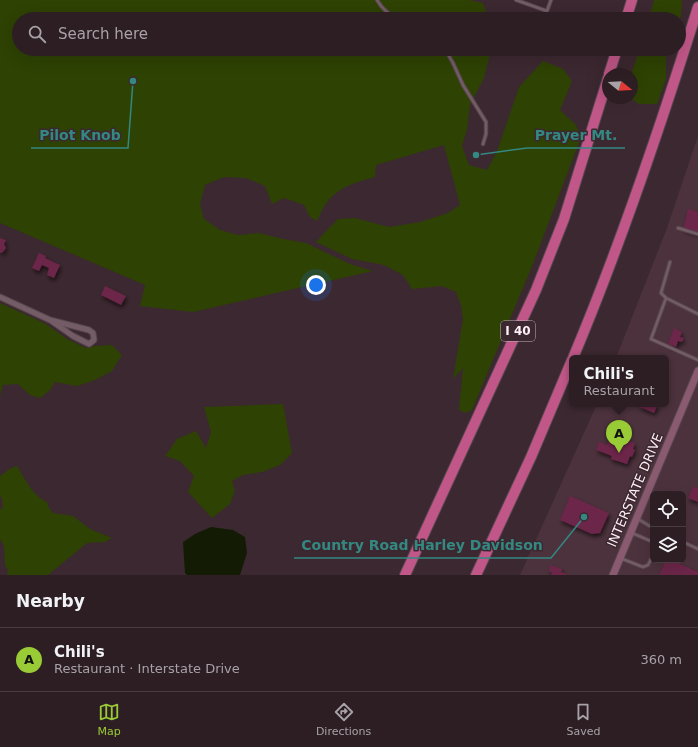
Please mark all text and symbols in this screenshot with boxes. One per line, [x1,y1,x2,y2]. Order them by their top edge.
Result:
search box [12,12,686,56]
icon: search [26,23,48,45]
text: Search here [58,25,148,43]
north arrow [602,68,638,104]
callout: Pilot Knob [31,122,128,148]
callout: Prayer Mt. [527,122,625,148]
text: Pilot Knob [39,127,121,143]
text: Prayer Mt. [535,127,617,143]
your location [306,275,326,295]
road number: I 40 [501,321,535,341]
popup [569,355,669,407]
text: Chili's [583,365,634,383]
text: Restaurant [583,383,655,398]
pin: A [606,420,632,453]
street label: INTERSTATE DRIVE [604,431,666,549]
map controls [650,491,686,563]
button: locate [650,491,686,527]
button: layers [650,527,686,563]
callout: Country Road Harley Davidson [294,532,551,558]
text: Country Road Harley Davidson [301,537,543,553]
text: Nearby [16,591,85,611]
text: Chili's [54,643,105,661]
text: A [24,652,34,667]
text: 360 m [640,652,682,667]
text: Restaurant · Interstate Drive [54,661,240,676]
tab: Map [98,701,121,738]
tab: Directions [316,701,371,738]
tab: Saved [566,701,600,738]

